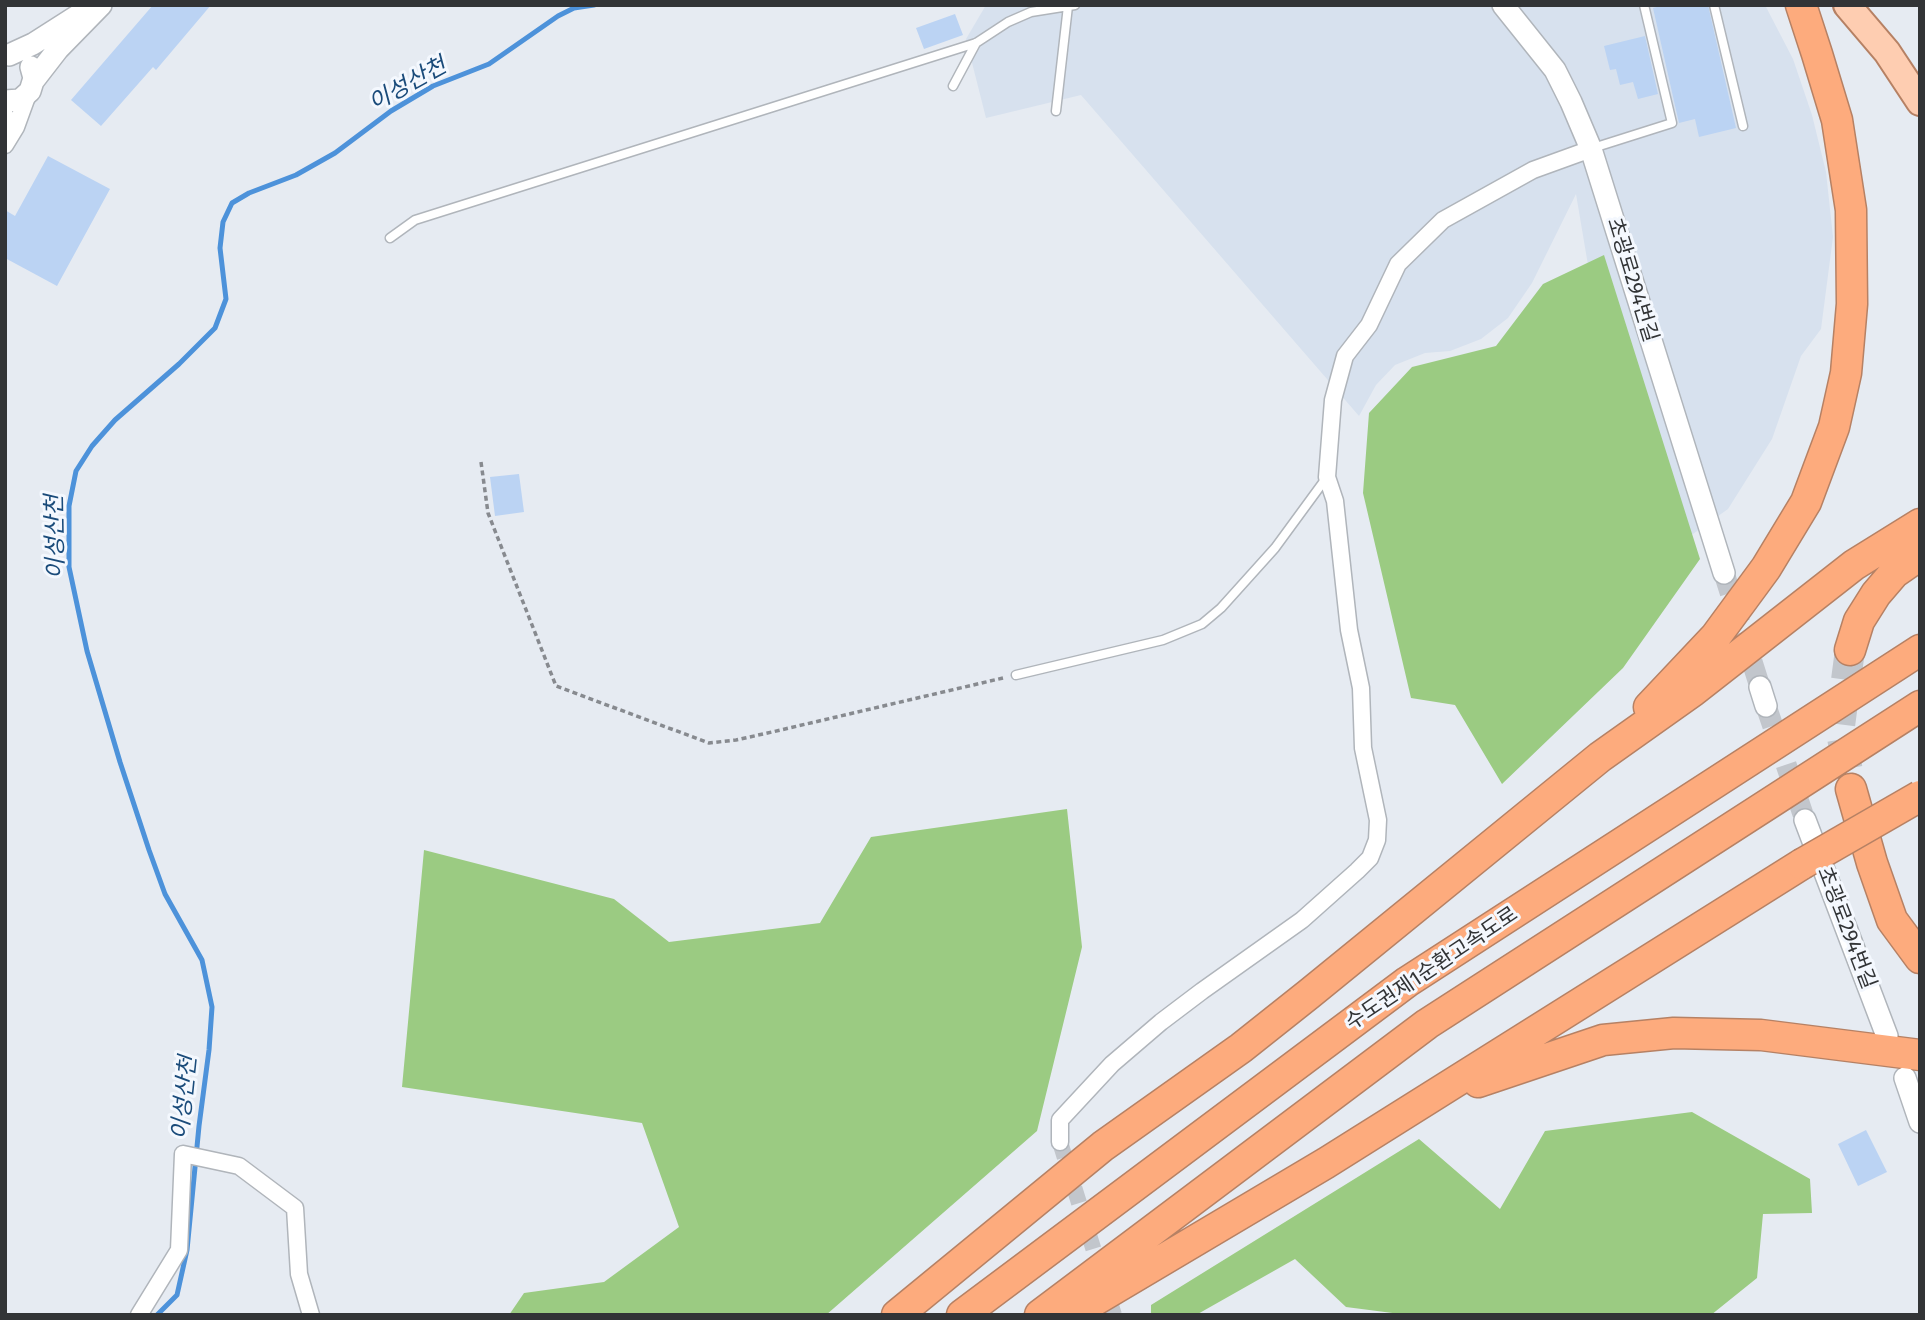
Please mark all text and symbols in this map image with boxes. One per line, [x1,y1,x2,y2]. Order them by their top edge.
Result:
water label: 이성산천 [364,52,452,118]
street label: 초광로294번길 [1601,215,1663,345]
water label: 이성산천 [41,494,71,580]
street label: 초광로294번길 [1811,863,1881,993]
street label: 수도권제1순환고속도로 [1341,902,1523,1036]
water label: 이성산천 [167,1054,203,1142]

